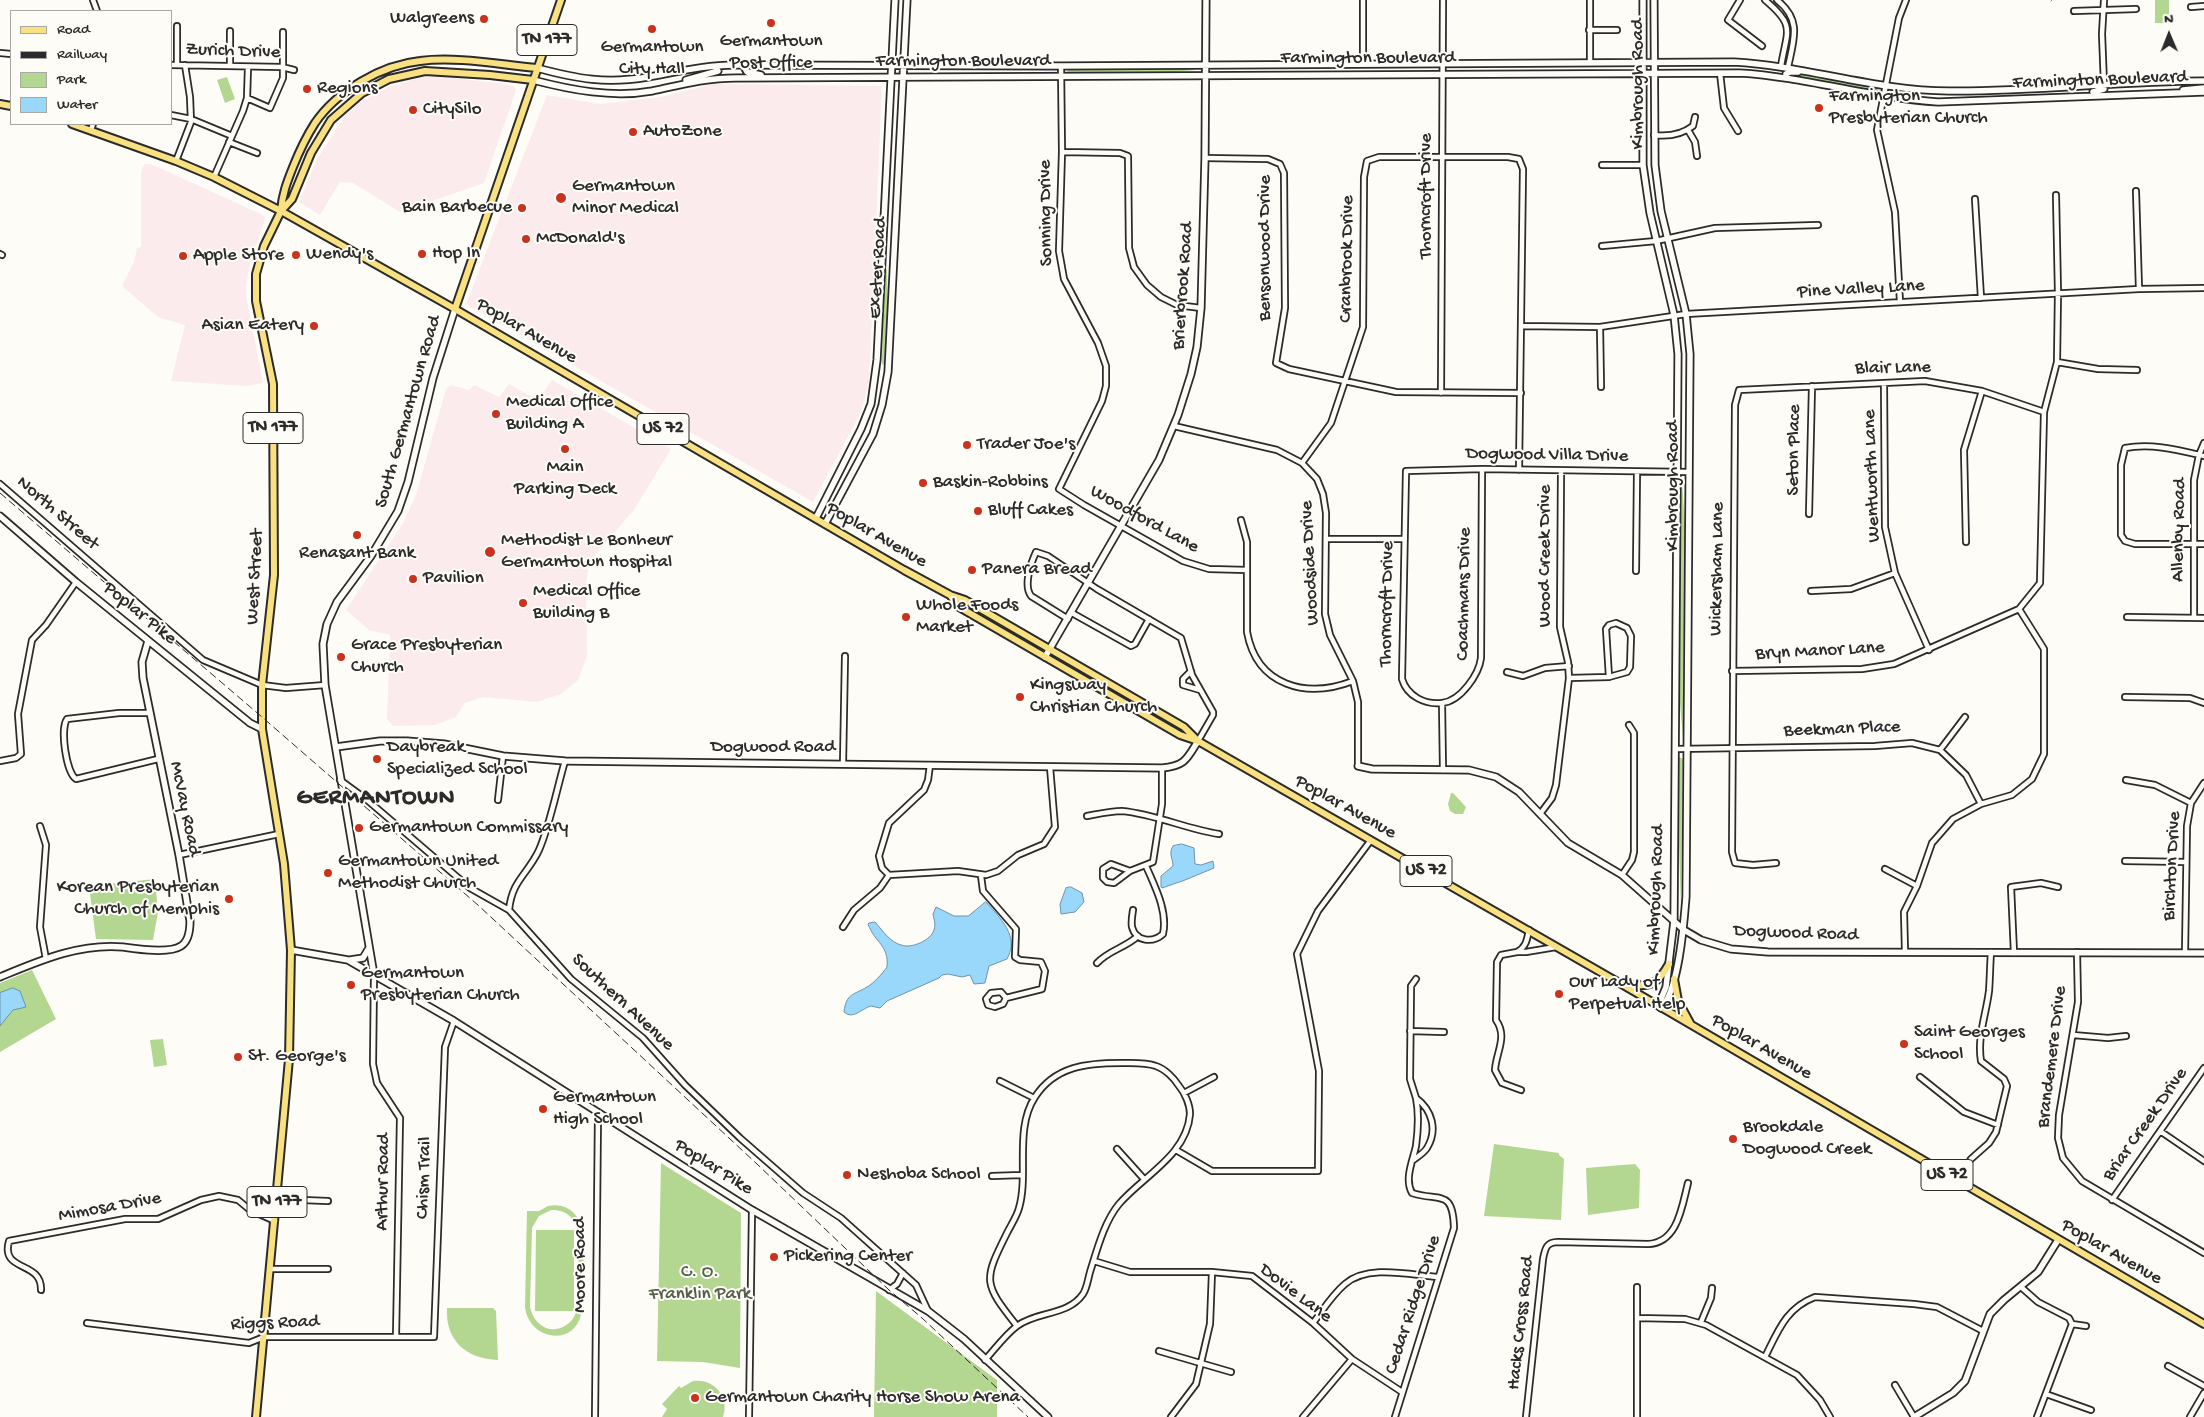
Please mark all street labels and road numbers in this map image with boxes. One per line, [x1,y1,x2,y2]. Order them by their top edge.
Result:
street label: Kimbrough Road [1628,19,1650,149]
road number: TN 177 [517,24,577,56]
street label: Zurich Drive [185,39,281,65]
street label: Farmington Boulevard [1281,48,1455,70]
street label: Farmington Boulevard [876,51,1050,73]
street label: Farmington Boulevard [2012,67,2188,95]
street label: Thorncroft Drive [1416,133,1438,259]
street label: Sonning Drive [1035,160,1059,266]
street label: Bensonwood Drive [1255,175,1277,321]
street label: Cranbrook Drive [1335,195,1361,323]
street label: Exeter Road [865,217,893,319]
street label: Brierbrook Road [1168,221,1200,351]
street label: Pine Valley Lane [1797,275,1925,305]
street label: Poplar Avenue [471,294,581,370]
street label: South Germantown Road [371,313,447,511]
street label: Blair Lane [1855,357,1931,381]
street label: Seton Place [1783,404,1807,496]
street label: Wentworth Lane [1859,409,1887,543]
road number: TN 177 [243,412,303,443]
road number: US 72 [637,414,689,444]
street label: Kimbrough Road [1663,421,1685,551]
street label: Dogwood Villa Drive [1465,443,1629,469]
street label: North Street [11,472,103,556]
street label: Allenby Road [2168,478,2192,582]
street label: Woodford Lane [1085,481,1203,559]
street label: Wood Creek Drive [1535,485,1557,627]
street label: Poplar Avenue [821,498,931,574]
street label: Woodside Drive [1296,500,1326,626]
street label: Wickersham Lane [1705,502,1731,636]
street label: Coachmans Drive [1452,527,1478,661]
street label: West Street [242,529,270,625]
street label: Thorncroft Drive [1376,541,1400,667]
street label: Poplar Pike [97,577,181,651]
street label: Bryn Manor Lane [1755,637,1885,667]
street label: Beekman Place [1783,717,1901,743]
street label: Dogwood Road [711,737,835,759]
street label: McVay Road [163,760,205,858]
street label: Poplar Avenue [1290,771,1400,845]
street label: Birchton Drive [2159,811,2187,921]
street label: Kimbrough Road [1643,824,1671,956]
road number: US 72 [1400,856,1452,886]
street label: Dogwood Road [1733,920,1859,948]
street label: Southern Avenue [566,949,678,1057]
street label: Brandemere Drive [2033,985,2073,1129]
street label: Poplar Avenue [1706,1010,1816,1086]
street label: Briar Creek Drive [2098,1064,2194,1186]
street label: Arthur Road [372,1133,396,1231]
street label: Poplar Pike [669,1135,757,1201]
street label: Chism Trail [412,1136,438,1220]
road number: US 72 [1921,1160,1973,1190]
road number: TN 177 [247,1186,307,1218]
street label: Mimosa Drive [57,1188,163,1228]
street label: Poplar Avenue [2056,1215,2166,1291]
street label: Moore Road [570,1217,592,1313]
street label: Cedar Ridge Drive [1381,1233,1447,1377]
street label: Hacks Cross Road [1504,1255,1540,1391]
street label: Dovie Lane [1254,1259,1336,1329]
street label: Riggs Road [230,1311,320,1337]

